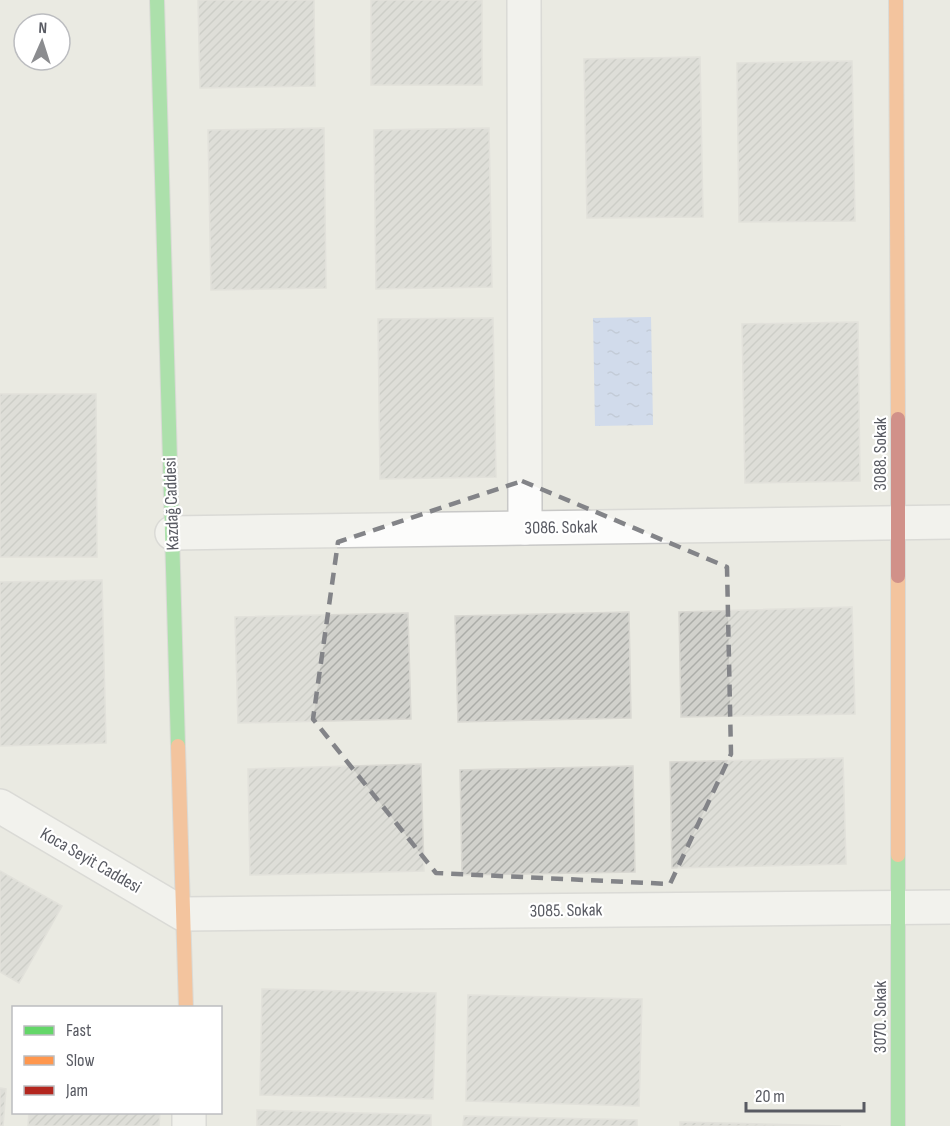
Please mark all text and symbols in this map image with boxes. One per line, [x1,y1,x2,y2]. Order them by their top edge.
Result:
north arrow [12,12,72,72]
text: N [38,19,47,38]
street label: 3088. Sokak [870,417,891,491]
street label: Kazdağ Caddesi [159,457,184,551]
street label: 3086. Sokak [524,516,598,539]
street label: Koca Seyit Caddesi [37,823,145,898]
street label: 3085. Sokak [529,899,603,922]
street label: 3070. Sokak [870,981,891,1053]
legend [12,1006,222,1114]
text: Fast [66,1020,92,1041]
text: Slow [66,1050,95,1071]
scale bar [746,1075,864,1113]
text: Jam [65,1080,88,1101]
text: 20 m [755,1086,785,1107]

